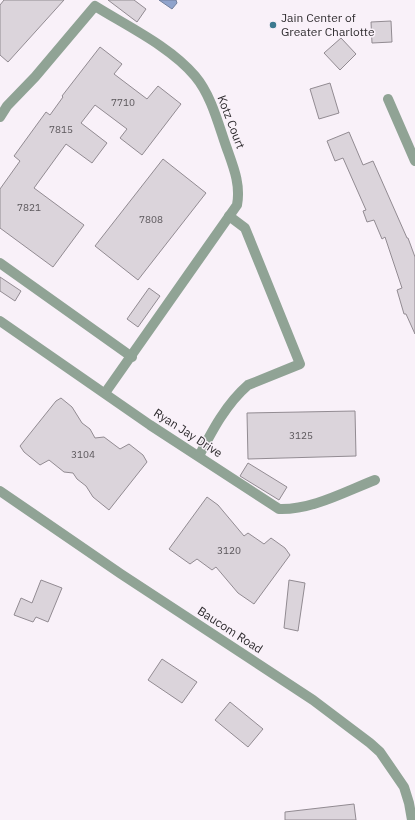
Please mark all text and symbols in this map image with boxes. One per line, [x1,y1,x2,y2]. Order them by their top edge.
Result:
place label: Jain Center of Greater Charlotte [281,10,375,39]
marker: Jain Center of Greater Charlotte [268,20,278,30]
street label: Kotz Court [214,93,249,151]
house number: 7710 [111,96,135,109]
house number: 7815 [49,123,73,136]
house number: 7821 [17,201,41,214]
house number: 7808 [139,213,163,226]
street label: Ryan Jay Drive [151,405,226,461]
house number: 3125 [289,429,313,442]
house number: 3104 [71,448,95,461]
house number: 3120 [217,544,241,557]
street label: Baucom Road [195,603,266,656]

